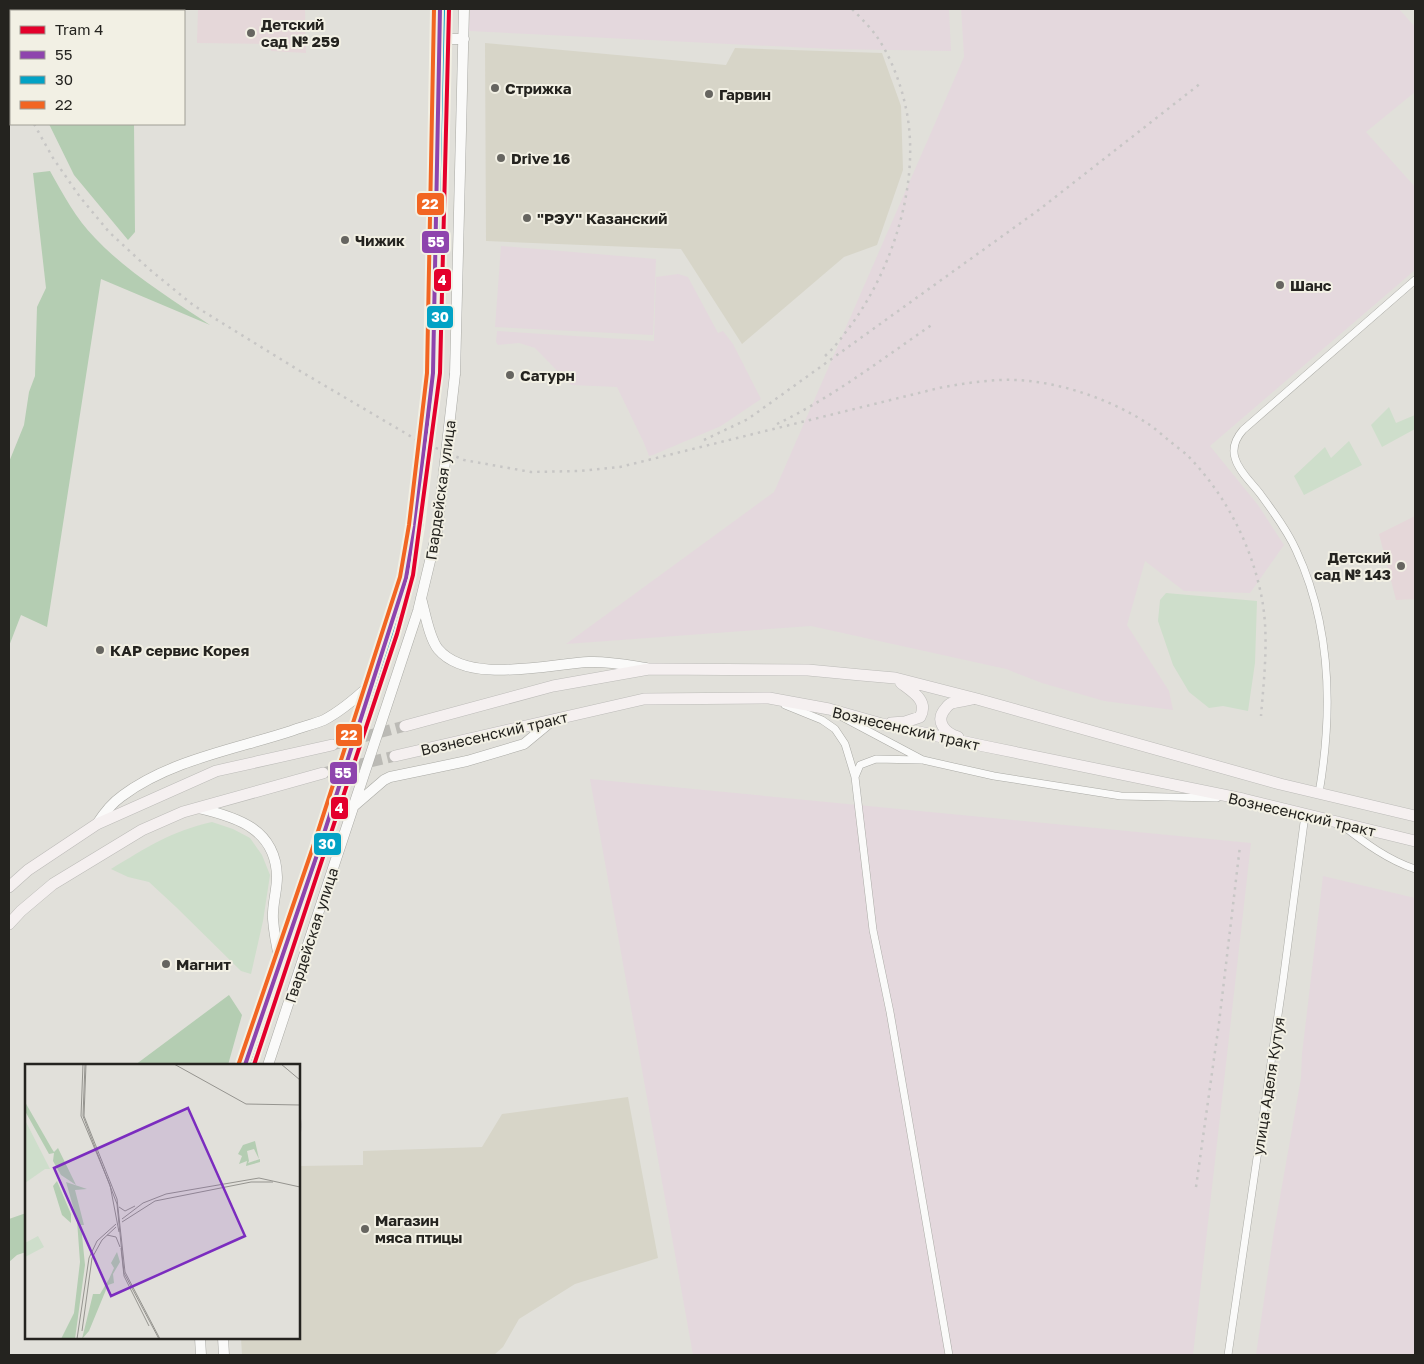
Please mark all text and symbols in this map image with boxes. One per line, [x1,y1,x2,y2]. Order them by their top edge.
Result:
legend [10,10,185,125]
place label: Детский сад № 259 [261,15,340,50]
text: Tram 4 [55,20,103,38]
marker: Детский сад № 259 [245,27,257,39]
text: 55 [55,45,72,63]
text: 30 [55,70,73,88]
place label: Стрижка [505,79,572,97]
marker: Стрижка [489,82,501,94]
place label: Гарвин [719,85,771,103]
marker: Гарвин [703,88,715,100]
text: 22 [55,95,72,113]
place label: Drive 16 [511,149,570,167]
marker: Drive 16 [495,152,507,164]
line badge: 22 [416,192,445,216]
text: 22 [421,195,439,212]
place label: "РЭУ" Казанский [537,209,667,227]
marker: "РЭУ" Казанский [521,212,533,224]
line badge: 55 [421,230,450,254]
place label: Чижик [355,231,405,249]
text: 55 [427,233,445,250]
marker: Чижик [339,234,351,246]
line badge: 4 [433,268,452,292]
text: 4 [438,271,447,288]
place label: Шанс [1290,276,1332,294]
marker: Шанс [1274,279,1286,291]
line badge: 30 [426,305,454,329]
text: 30 [431,308,449,325]
place label: Сатурн [520,366,575,384]
marker: Сатурн [504,369,516,381]
street label: Гвардейская улица [421,419,459,561]
place label: Детский сад № 143 [1314,548,1391,583]
marker: Детский сад № 143 [1395,560,1407,572]
place label: КАР сервис Корея [110,641,249,659]
marker: КАР сервис Корея [94,644,106,656]
street label: Вознесенский тракт [831,702,982,754]
street label: Вознесенский тракт [419,707,570,759]
line badge: 22 [335,723,363,747]
text: 22 [340,726,358,743]
line badge: 55 [329,761,358,785]
text: 55 [334,764,352,781]
street label: Вознесенский тракт [1227,788,1378,840]
line badge: 4 [330,796,349,820]
text: 4 [335,799,344,816]
line badge: 30 [313,832,342,856]
text: 30 [318,835,336,852]
street label: Гвардейская улица [281,865,341,1005]
place label: Магнит [176,955,231,973]
marker: Магнит [160,958,172,970]
street label: улица Аделя Кутуя [1248,1016,1288,1156]
inset map [25,1064,300,1339]
place label: Магазин мяса птицы [375,1211,462,1246]
marker: Магазин мяса птицы [359,1223,371,1235]

